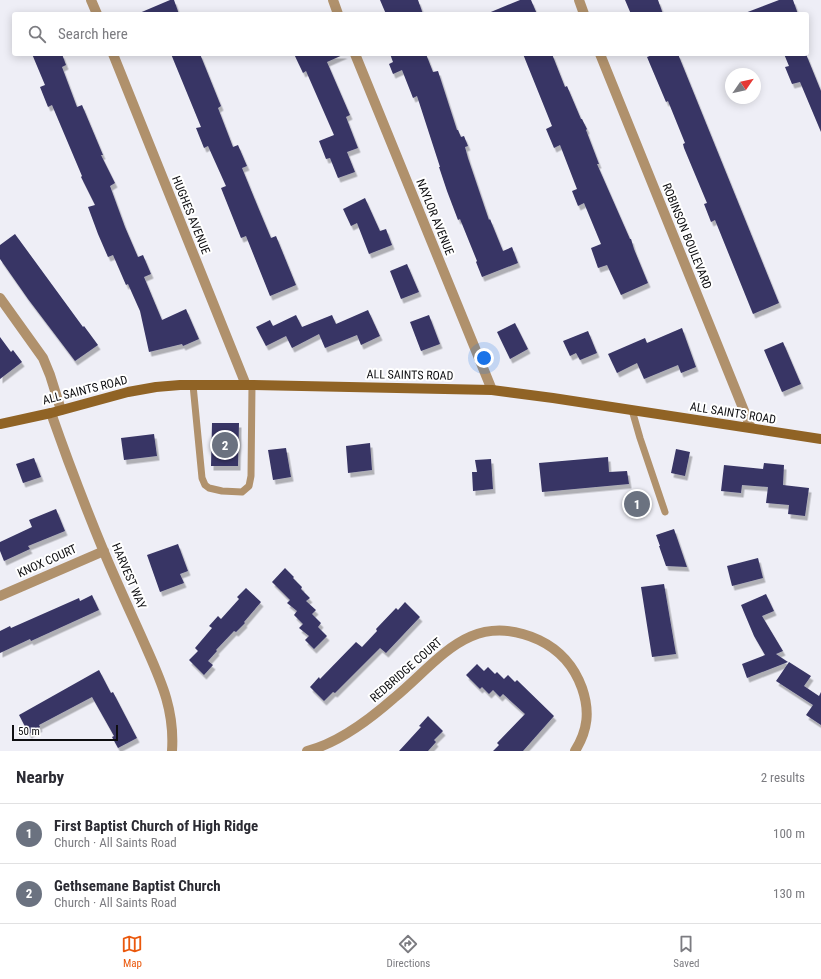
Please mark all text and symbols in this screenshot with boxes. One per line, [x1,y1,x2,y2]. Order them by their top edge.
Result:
search box [12,12,809,56]
icon: search [26,23,48,45]
text: Search here [58,25,128,43]
north arrow [725,68,761,104]
street label: HUGHES AVENUE [169,174,213,256]
street label: NAYLOR AVENUE [413,177,457,257]
street label: ROBINSON BOULEVARD [659,181,715,291]
your location [474,348,494,368]
street label: ALL SAINTS ROAD [366,367,454,383]
street label: ALL SAINTS ROAD [41,373,129,407]
street label: ALL SAINTS ROAD [689,399,777,427]
pin: 2 [212,430,238,460]
pin: 1 [624,489,650,519]
street label: HARVEST WAY [109,541,149,612]
street label: KNOX COURT [15,542,79,580]
street label: REDBRIDGE COURT [367,635,445,705]
scale bar [12,723,118,742]
text: 50 m [18,725,40,738]
text: Nearby [16,767,64,787]
text: 2 results [761,770,805,785]
text: First Baptist Church of High Ridge [54,817,258,835]
text: 1 [26,826,32,841]
text: 100 m [773,826,805,841]
text: Church · All Saints Road [54,835,177,850]
text: Gethsemane Baptist Church [54,877,221,895]
text: 2 [26,886,32,901]
text: 130 m [773,886,805,901]
text: Church · All Saints Road [54,895,177,910]
tab: Map [121,933,143,970]
tab: Directions [386,933,430,970]
tab: Saved [673,933,700,970]

